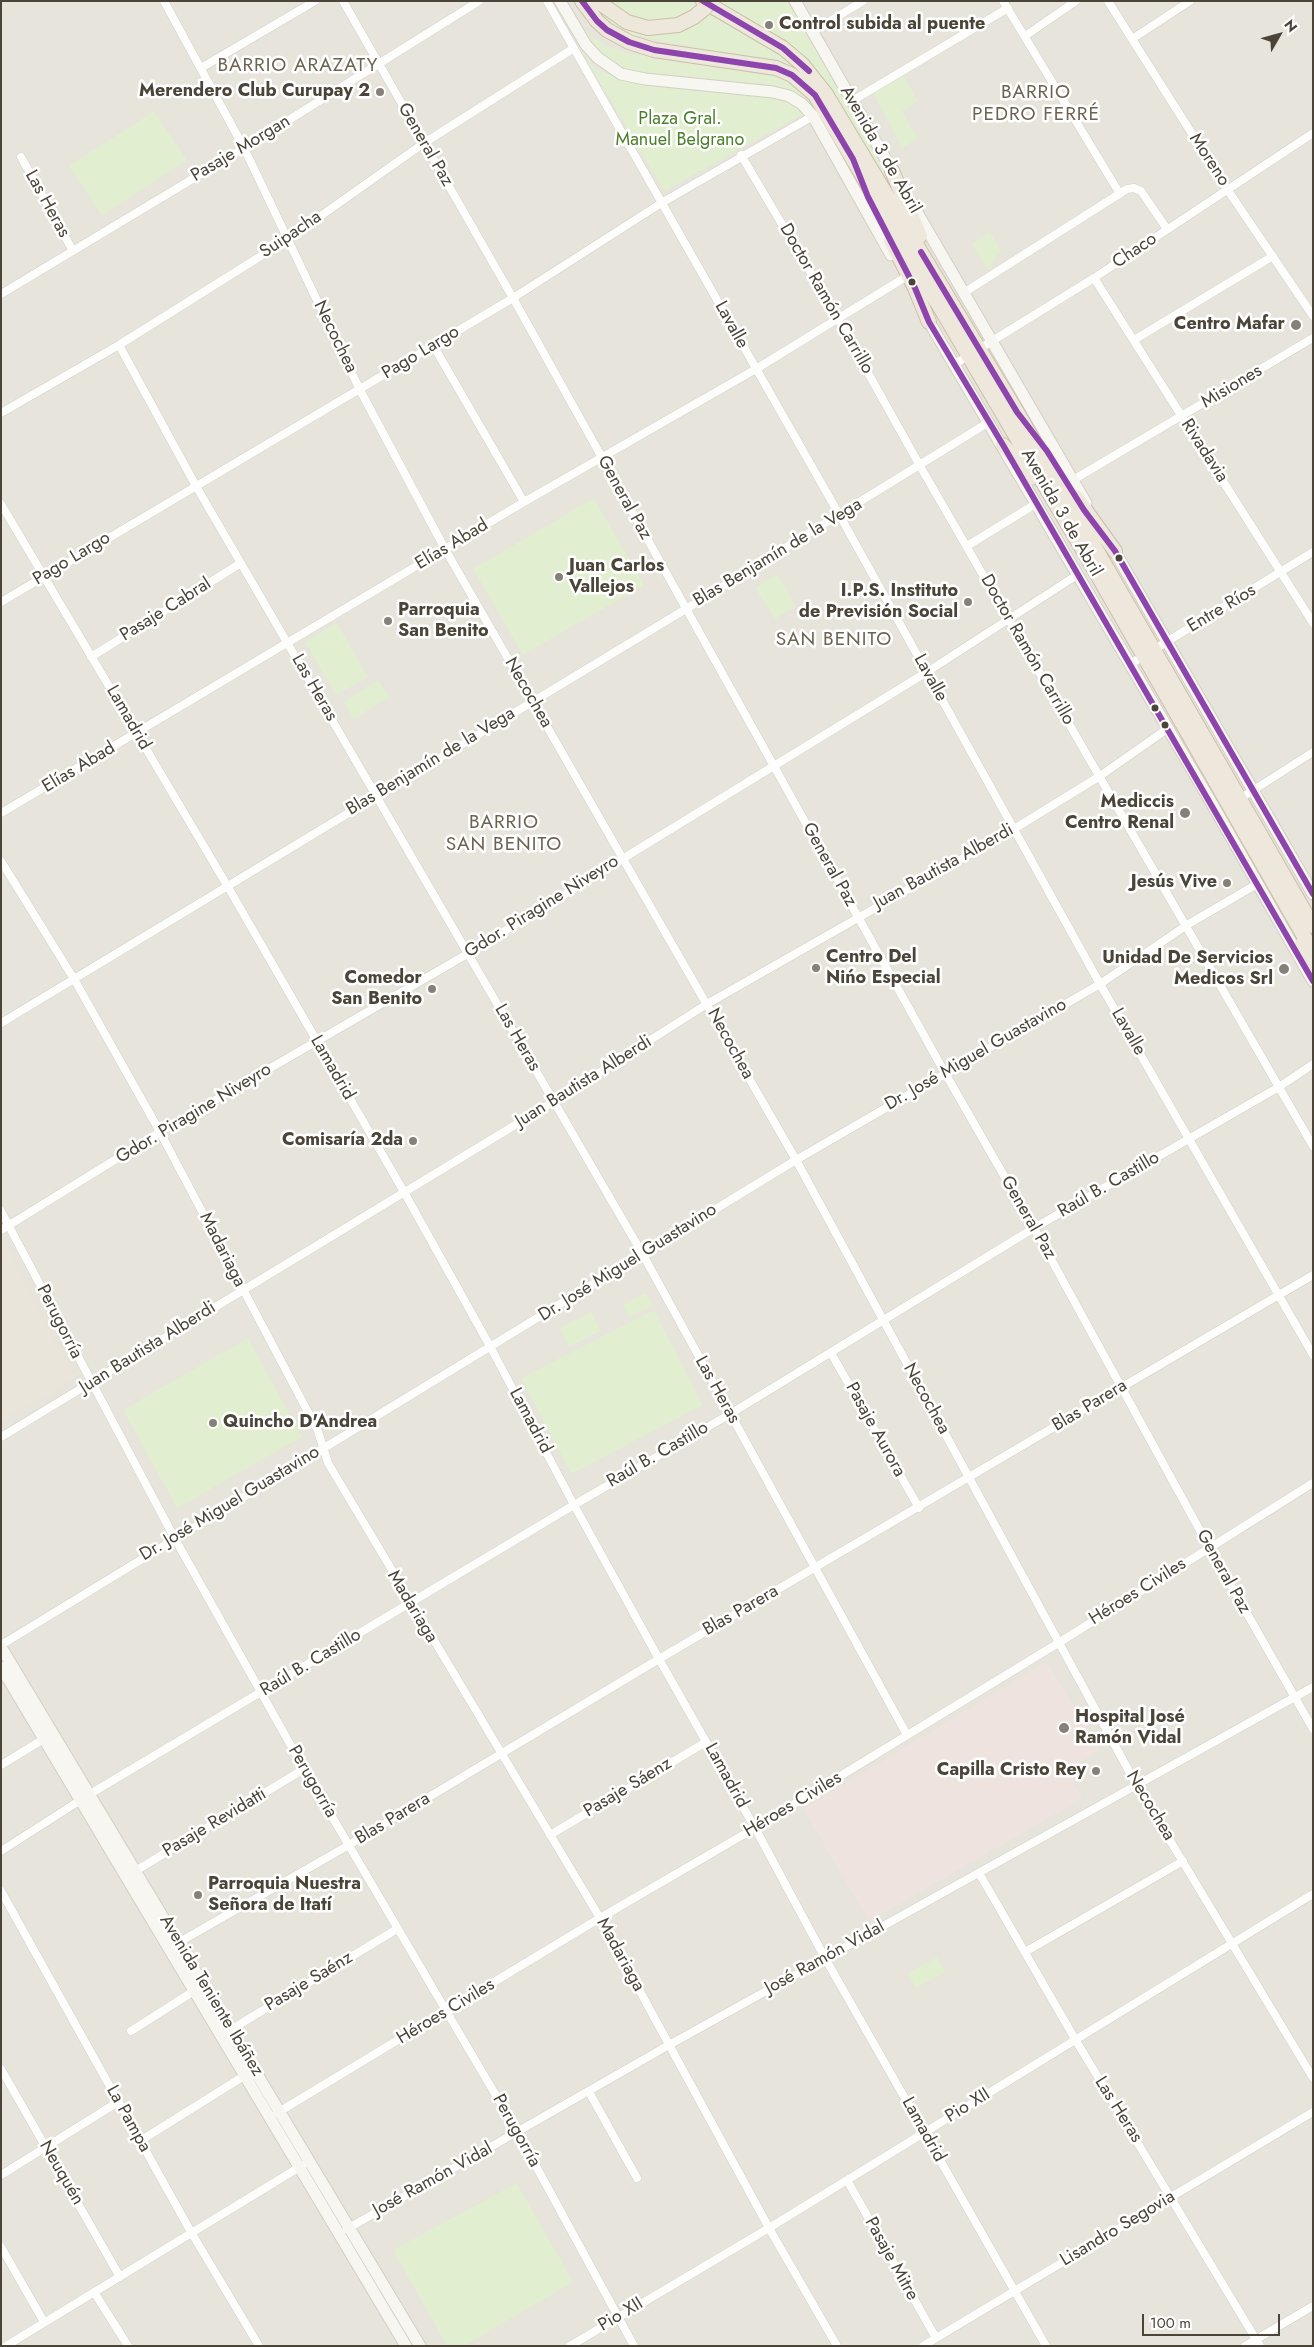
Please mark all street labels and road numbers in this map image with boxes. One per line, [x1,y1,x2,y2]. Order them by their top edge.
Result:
street label: Avenida 3 de Abril [835,82,925,218]
street label: General Paz [393,100,457,190]
street label: Pasaje Morgan [188,111,294,187]
street label: Moreno [1184,129,1234,191]
street label: Las Heras [20,167,74,241]
street label: Suipacha [256,207,326,263]
street label: Doctor Ramón Carrillo [774,220,878,378]
street label: Chaco [1109,228,1161,274]
street label: Necochea [308,297,362,377]
street label: Lavalle [709,298,753,352]
street label: Pago Largo [378,322,464,384]
street label: Misiones [1198,360,1266,414]
street label: Rivadavia [1175,415,1233,487]
street label: Avenida 3 de Abril [1016,445,1106,581]
street label: General Paz [592,452,656,544]
street label: Blas Benjamín de la Vega [690,494,866,612]
street label: Elías Abad [412,515,492,575]
street label: Pago Largo [29,528,115,590]
street label: Doctor Ramón Carrillo [975,571,1079,729]
street label: Pasaje Cabral [116,573,216,647]
street label: Entre Ríos [1184,580,1260,638]
street label: Las Heras [286,651,342,725]
street label: Lavalle [908,651,952,705]
street label: Necochea [499,654,557,732]
street label: Lamadrid [101,682,155,754]
street label: Blas Benjamín de la Vega [343,703,519,821]
street label: Elías Abad [39,738,119,798]
street label: General Paz [797,819,861,911]
street label: Juan Bautista Alberdi [870,820,1018,914]
street label: Gdor. Piragine Niveyro [461,851,623,963]
street label: Dr. José Miguel Guastavino [881,994,1071,1116]
street label: Las Heras [489,1001,545,1075]
street label: Necochea [702,1005,758,1083]
street label: Lavalle [1106,1005,1150,1059]
street label: Juan Bautista Alberdi [512,1031,656,1133]
street label: Lamadrid [305,1032,359,1104]
street label: Gdor. Piragine Niveyro [112,1059,276,1169]
street label: Raúl B. Castillo [1054,1147,1164,1223]
street label: General Paz [996,1173,1060,1263]
street label: Dr. José Miguel Guastavino [535,1199,721,1327]
street label: Madariaga [194,1209,250,1291]
street label: Perugorría [31,1281,87,1363]
street label: Juan Bautista Alberdi [76,1297,220,1399]
street label: Las Heras [690,1353,744,1427]
street label: Necochea [898,1360,954,1438]
street label: Blas Parera [1049,1375,1131,1437]
street label: Pasaje Aurora [840,1379,910,1481]
street label: Lamadrid [504,1385,556,1457]
street label: Raúl B. Castillo [603,1417,713,1493]
street label: Dr. José Miguel Guastavino [136,1442,324,1566]
street label: General Paz [1191,1526,1255,1618]
street label: Héroes Civiles [1086,1554,1190,1630]
street label: Madariaga [382,1567,442,1647]
street label: Blas Parera [699,1581,783,1641]
street label: Raúl B. Castillo [257,1624,365,1702]
street label: Lamadrid [699,1740,753,1812]
street label: Perugorría [283,1742,341,1822]
street label: Pasaje Sáenz [580,1753,676,1823]
street label: Héroes Civiles [740,1767,846,1843]
street label: Necochea [1121,1767,1179,1845]
street label: Pasaje Revidatti [159,1784,271,1862]
street label: Blas Parera [352,1788,434,1850]
street label: Avenida Teniente Ibáñez [154,1912,268,2080]
street label: Madariaga [591,1915,649,1995]
street label: José Ramón Vidal [762,1916,888,2000]
street label: Pasaje Saénz [261,1947,357,2017]
street label: Héroes Civiles [393,1974,499,2050]
street label: Las Heras [1089,2073,1147,2147]
street label: La Pampa [101,2082,155,2156]
street label: Pio XII [942,2084,994,2128]
street label: Perugorría [487,2091,545,2171]
street label: Lamadrid [896,2094,950,2166]
street label: Neuquén [34,2137,88,2209]
street label: José Ramón Vidal [370,2138,496,2222]
street label: Lisandro Segovia [1057,2186,1179,2272]
street label: Pasaje Mitre [859,2214,923,2304]
street label: Pio XII [595,2293,647,2337]

